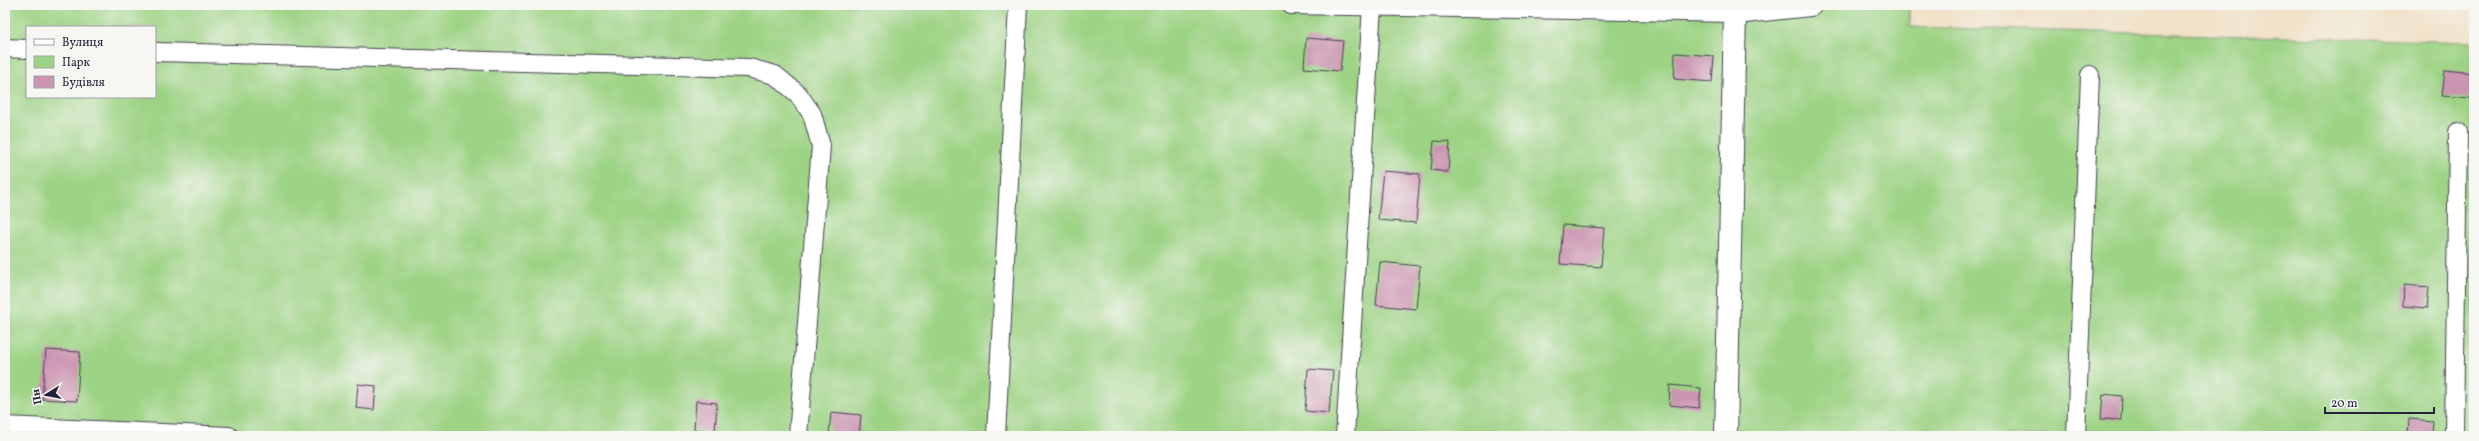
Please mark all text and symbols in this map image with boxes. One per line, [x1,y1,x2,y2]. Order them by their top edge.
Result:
legend [26,26,156,98]
text: Вулиця [62,35,103,51]
text: Парк [62,55,90,71]
text: Будівля [62,75,105,91]
north arrow [26,375,66,415]
text: Пн [29,388,47,406]
scale bar [2325,389,2434,415]
text: 20 m [2331,396,2358,412]

